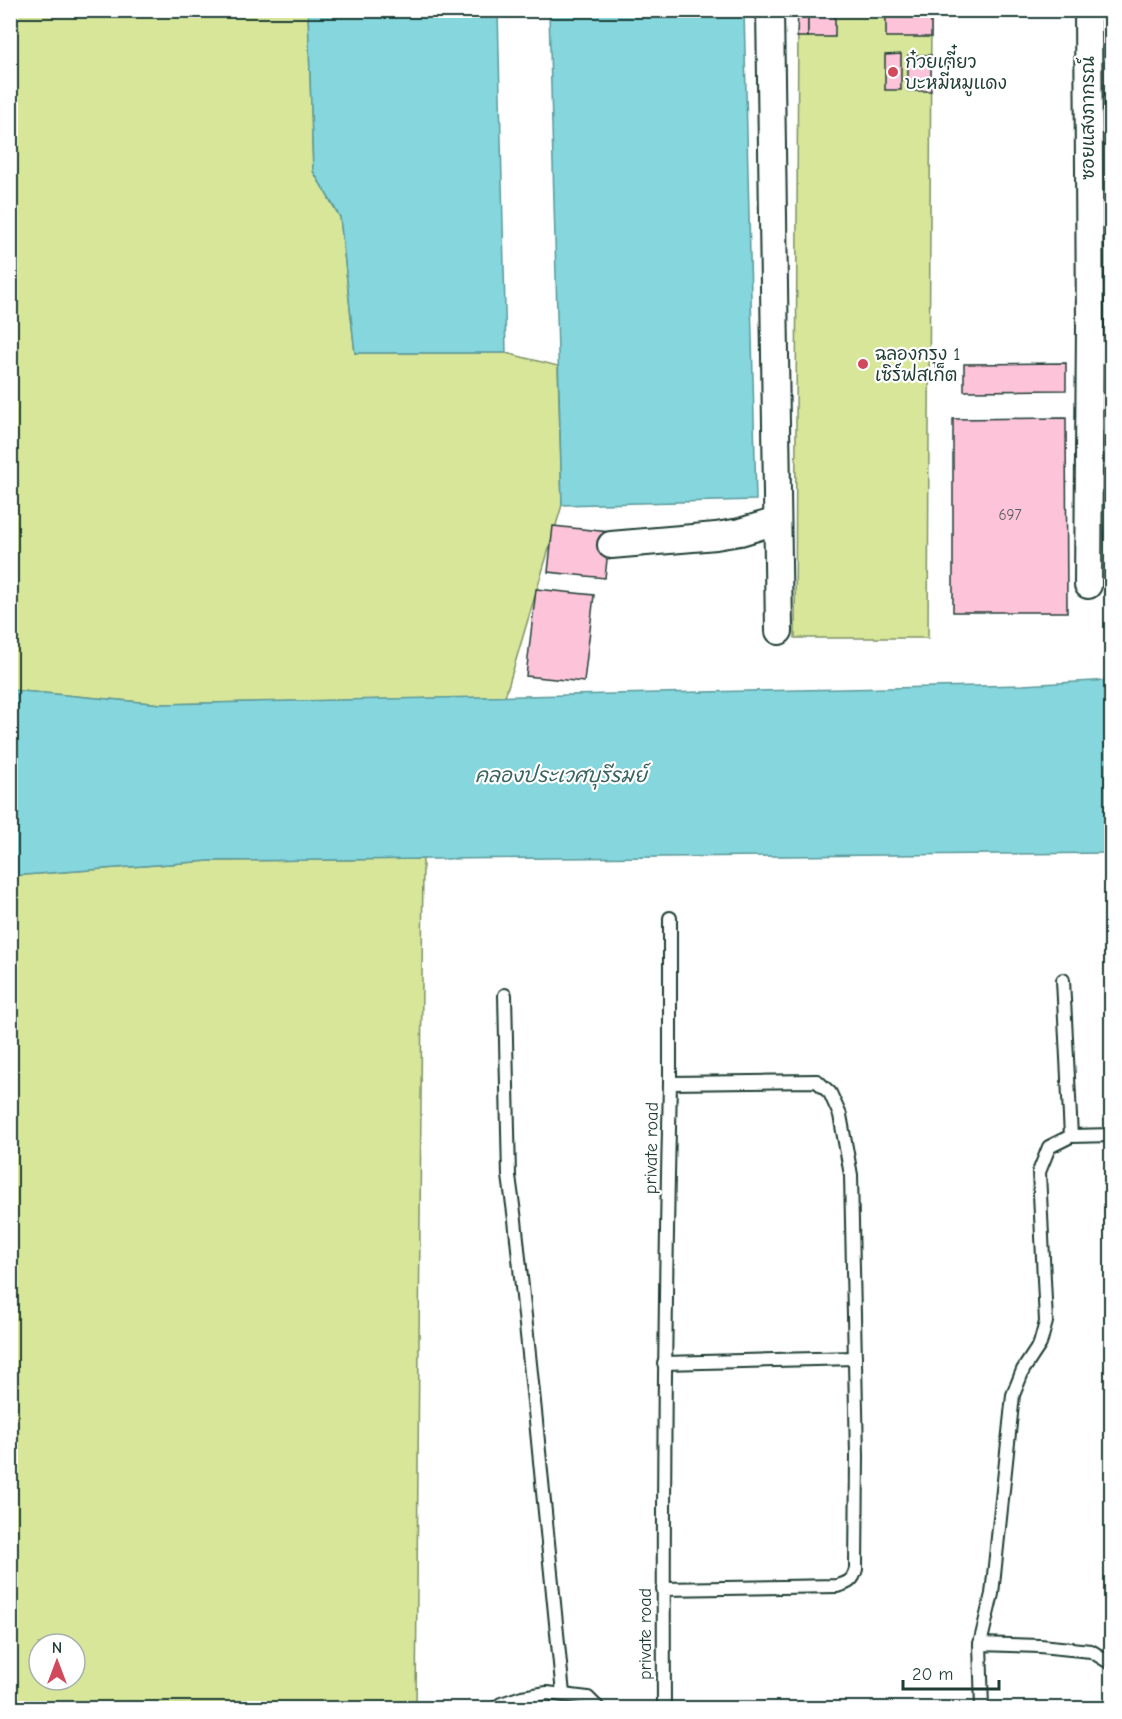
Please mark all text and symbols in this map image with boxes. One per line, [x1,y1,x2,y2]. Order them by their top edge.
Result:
place label: ก๋วยเตี๋ยว บะหมี่หมูแดง [905,44,1007,97]
street label: ซอยแสงภากรณ์ [1075,56,1099,180]
marker: ก๋วยเตี๋ยว บะหมี่หมูแดง [886,65,900,79]
place label: ฉลองกรุง 1 เซิร์ฟสเก็ต [875,344,960,386]
marker: ฉลองกรุง 1 เซิร์ฟสเก็ต [856,357,870,371]
house number: 697 [998,506,1022,524]
water label: คลองประเวศบุรีรมย์ [475,762,651,790]
street label: private road [640,1102,663,1194]
street label: private road [635,1588,656,1680]
north arrow [27,1632,87,1692]
text: N [52,1639,62,1657]
scale bar [903,1653,999,1691]
text: 20 m [912,1664,953,1685]

